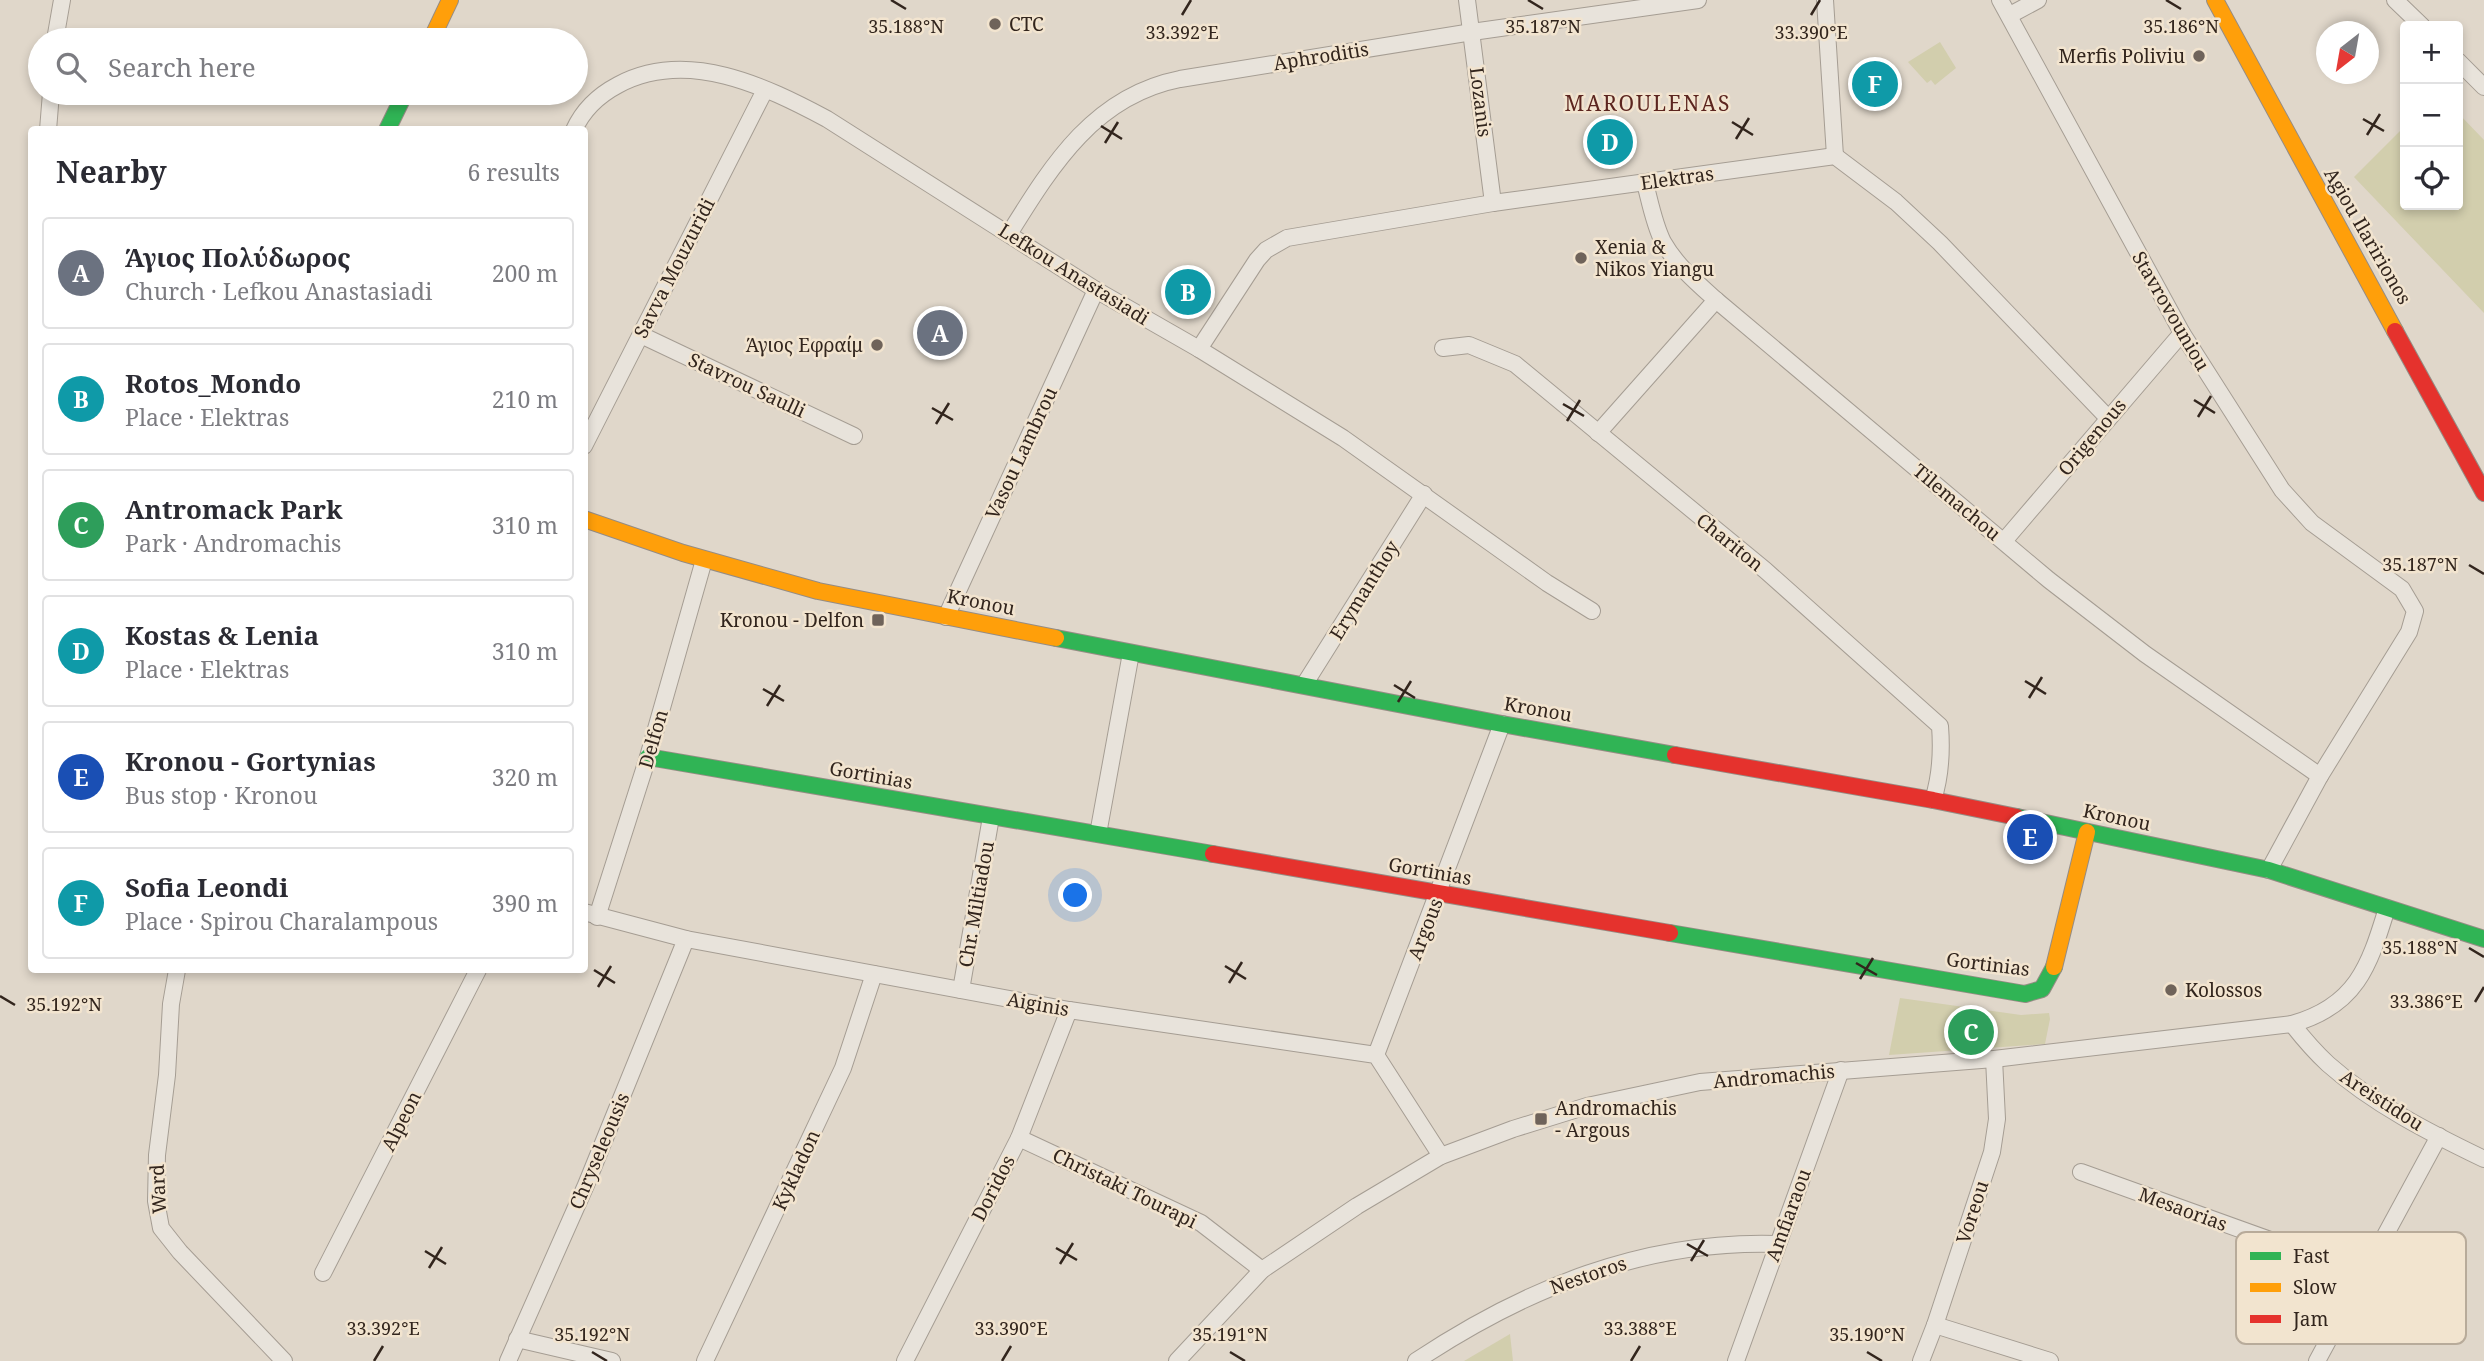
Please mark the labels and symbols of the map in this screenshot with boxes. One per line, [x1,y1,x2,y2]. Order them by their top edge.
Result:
place label: CTC [1009,11,1044,37]
text: 35.188°N [868,14,944,38]
text: 35.187°N [1505,14,1581,38]
text: 35.186°N [2143,14,2219,38]
marker: CTC [987,16,1003,32]
text: 33.392°E [1145,20,1219,44]
text: 33.390°E [1774,20,1848,44]
north arrow [2316,21,2379,84]
street label: Aphroditis [1271,36,1371,76]
place label: Merfis Poliviu [2058,43,2185,69]
marker: Merfis Poliviu [2191,48,2207,64]
pin: F [1852,58,1898,110]
street label: Lozanis [1464,66,1498,138]
district label: MAROULENAS [1565,89,1731,117]
pin: D [1587,116,1633,168]
street label: Elektras [1639,160,1715,196]
street label: Agiou Ilaririonos [2318,163,2418,309]
street label: Savva Mouzuridi [627,193,721,343]
street label: Lefkou Anastasiadi [994,217,1154,331]
place label: Xenia & Nikos Yiangu [1595,234,1714,282]
street label: Stavrovouniou [2126,246,2216,376]
marker: Xenia & Nikos Yiangu [1573,250,1589,266]
pin: B [1165,266,1211,318]
pin: A [917,307,963,359]
place label: Άγιος Εφραίμ [746,332,863,358]
marker: Άγιος Εφραίμ [869,337,885,353]
street label: Stavrou Saulli [684,346,810,424]
street label: Vasou Lambrou [979,383,1063,523]
street label: Origenous [2052,393,2132,481]
street label: Tilemachou [1908,458,2006,546]
street label: Chariton [1691,507,1769,577]
street label: Erymanthoy [1323,535,1405,645]
text: 35.187°N [2382,552,2458,576]
street label: Kronou [945,583,1017,621]
place label: Kronou - Delfon [720,607,864,633]
marker: Kronou - Delfon [870,612,886,628]
street label: Kronou [1502,690,1574,728]
street label: Delfon [632,707,674,771]
street label: Gortinias [827,755,915,795]
street label: Kronou [2081,797,2153,837]
pin: E [2007,811,2053,863]
street label: Chr. Miltiadou [952,839,1000,969]
street label: Gortinias [1386,851,1474,891]
your location [1058,878,1092,912]
street label: Argous [1401,894,1449,964]
text: 35.188°N [2382,935,2458,959]
street label: Gortinias [1945,946,2031,982]
place label: Kolossos [2185,977,2262,1003]
marker: Kolossos [2163,982,2179,998]
street label: Aiginis [1005,986,1071,1022]
text: 33.386°E [2389,989,2463,1013]
text: 35.192°N [26,992,102,1016]
pin: C [1948,1006,1994,1058]
street label: Andromachis [1712,1058,1836,1094]
street label: Areistidou [2335,1063,2429,1137]
street label: Alpeon [375,1086,427,1156]
street label: Chryseleousis [563,1089,635,1213]
place label: Andromachis - Argous [1555,1095,1677,1143]
marker: Andromachis - Argous [1533,1111,1549,1127]
street label: Kykladon [766,1126,826,1214]
street label: Christaki Tourapi [1048,1142,1202,1234]
street label: Doridos [965,1150,1021,1226]
street label: Ward [144,1163,172,1215]
street label: Amfiaraou [1759,1165,1817,1265]
street label: Voreou [1950,1177,1994,1247]
street label: Mesaorias [2135,1181,2231,1237]
legend [2236,1232,2466,1344]
text: Fast [2293,1243,2330,1269]
street label: Nestoros [1546,1250,1630,1300]
text: Slow [2293,1274,2337,1300]
text: Jam [2292,1306,2328,1332]
text: 33.392°E [346,1316,420,1340]
text: 33.390°E [974,1316,1048,1340]
text: 33.388°E [1603,1316,1677,1340]
text: 35.192°N [554,1322,630,1346]
text: 35.191°N [1192,1322,1268,1346]
text: 35.190°N [1829,1322,1905,1346]

